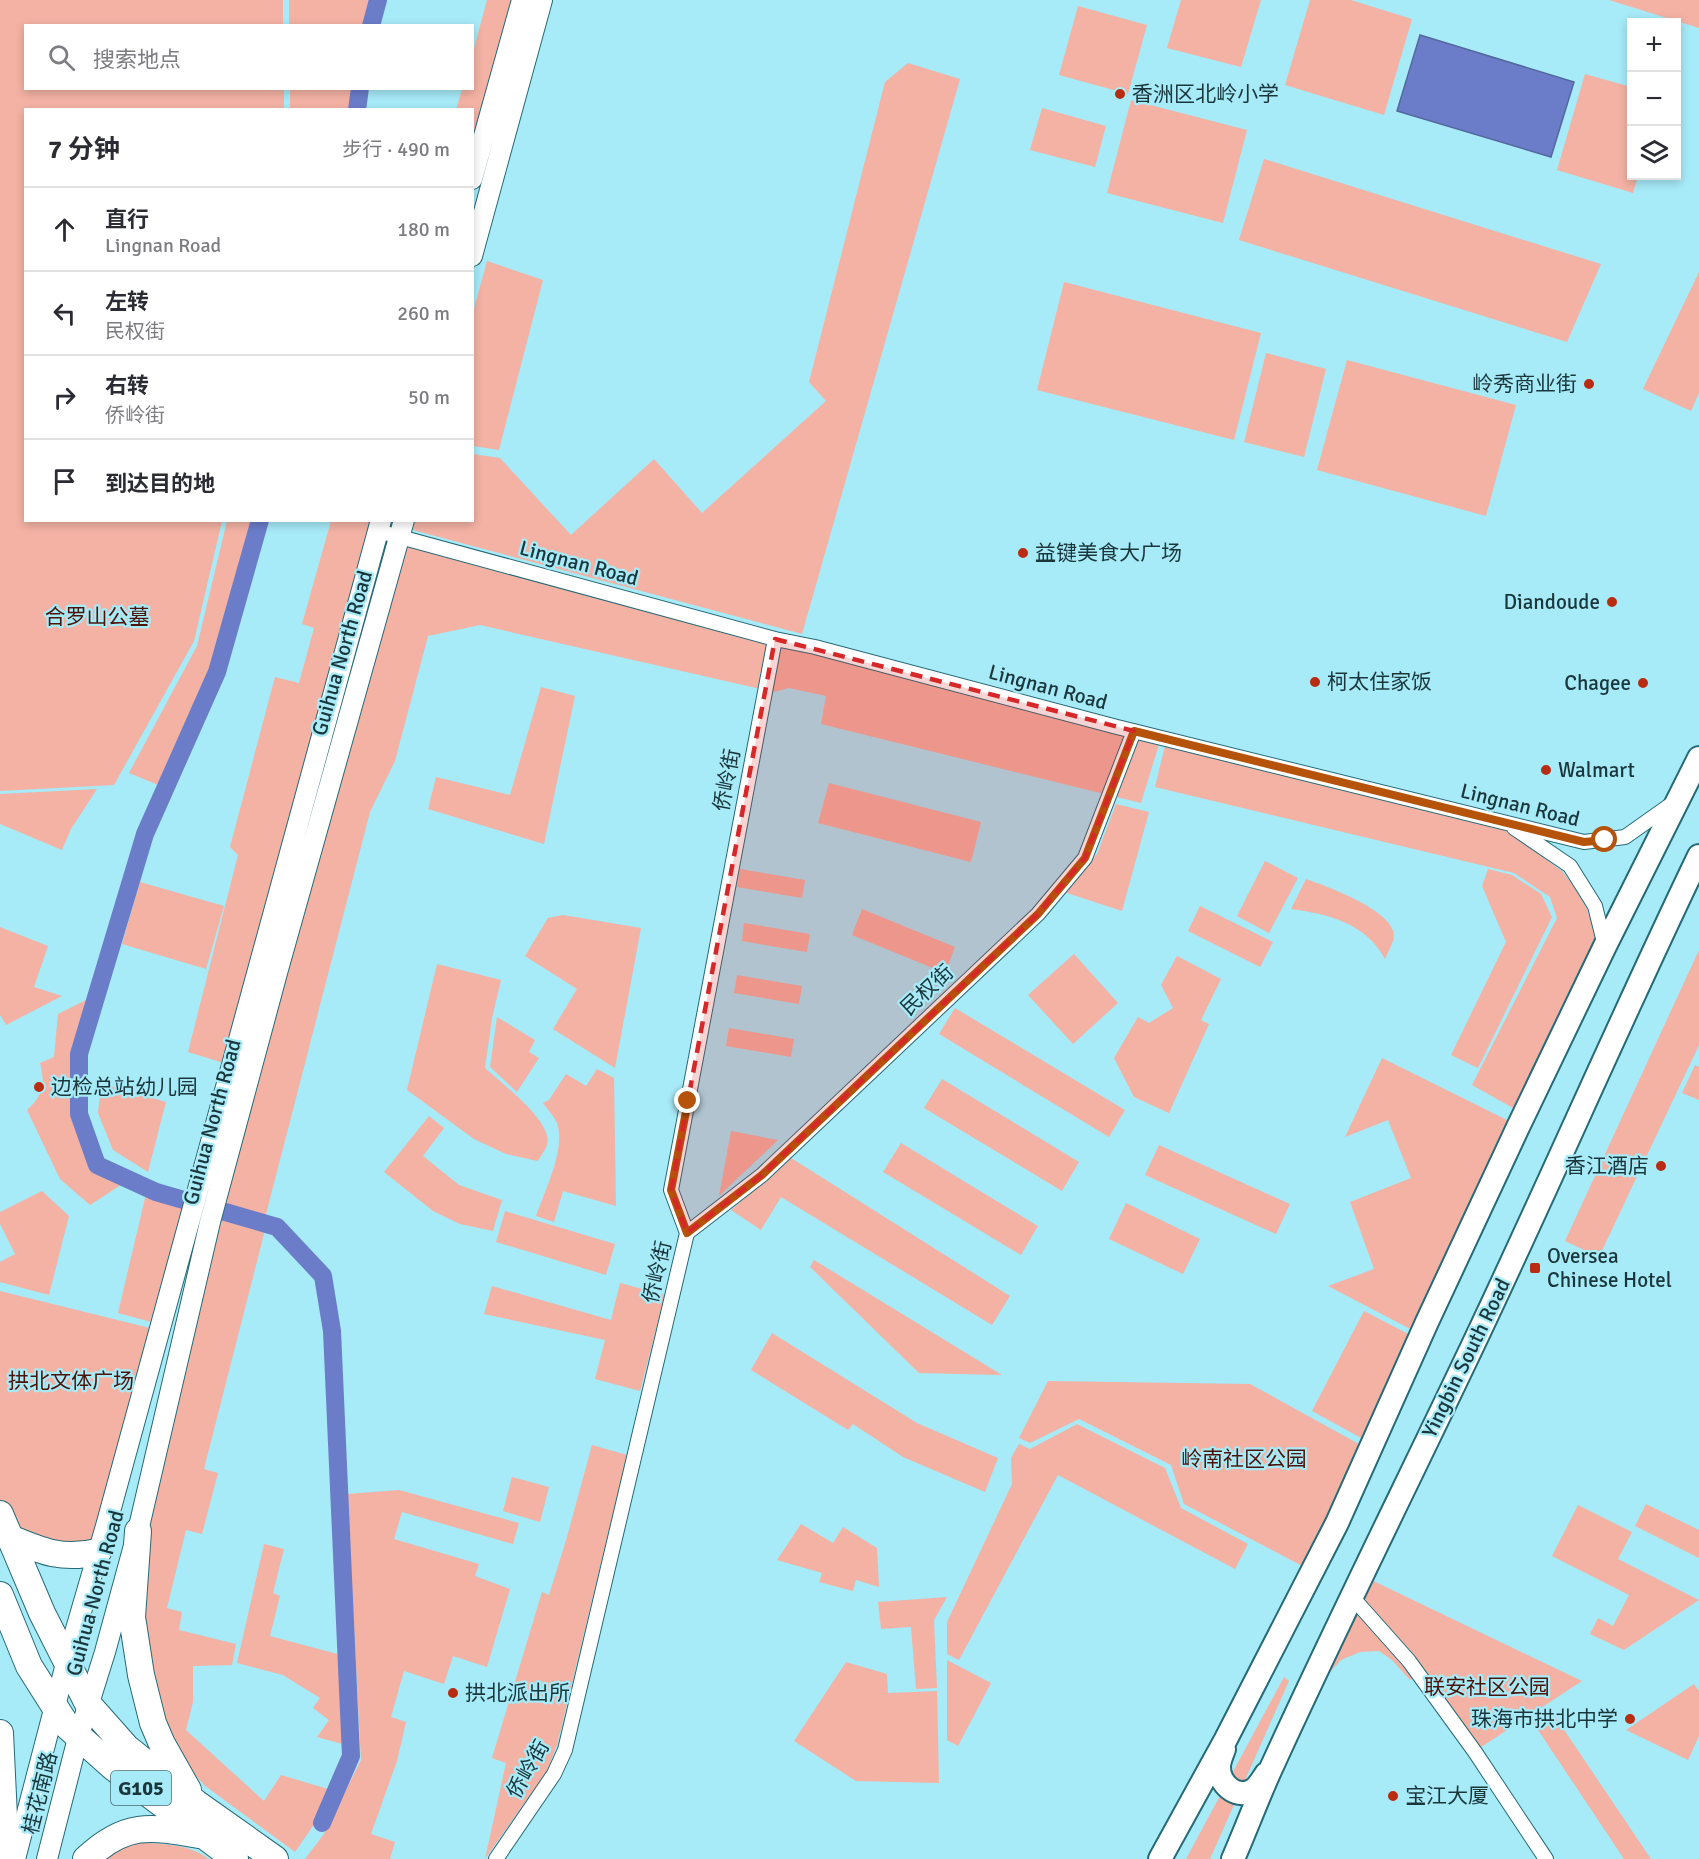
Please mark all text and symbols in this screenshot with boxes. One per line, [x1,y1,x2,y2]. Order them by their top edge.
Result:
map controls [1627,18,1681,180]
button: + [1627,18,1681,72]
search box [24,24,474,90]
icon: search [45,41,78,74]
text: 搜索地点 [93,46,181,73]
button: − [1627,72,1681,126]
place label: 香洲区北岭小学 [1132,81,1279,107]
marker: 香洲区北岭小学 [1113,87,1127,101]
button: layers [1627,126,1681,180]
text: 7 分钟 [48,134,120,166]
text: 步行 · 490 m [342,137,450,162]
text: 直行 [105,206,149,233]
icon: ahead [48,213,81,246]
text: 180 m [397,217,450,242]
text: Lingnan Road [105,233,221,258]
text: 左转 [105,288,149,315]
icon: left [48,297,81,330]
text: 260 m [397,301,450,326]
text: 民权街 [105,319,165,344]
place label: 岭秀商业街 [1472,371,1577,397]
text: 右转 [105,372,149,399]
marker: 岭秀商业街 [1582,377,1596,391]
icon: right [48,381,81,414]
text: 50 m [408,385,450,410]
text: 侨岭街 [105,403,165,428]
icon: arrive [48,465,81,498]
text: 到达目的地 [105,470,215,497]
street label: Lingnan Road [517,535,641,591]
place label: 益键美食大广场 [1035,540,1182,566]
marker: 益键美食大广场 [1016,546,1030,560]
street label: Guihua North Road [306,567,378,739]
place label: Diandoude [1503,589,1600,615]
marker: Diandoude [1605,595,1619,609]
park label: 合罗山公墓 [45,604,150,630]
street label: Lingnan Road [986,659,1110,715]
place label: 柯太住家饭 [1327,669,1432,695]
place label: Chagee [1564,670,1631,696]
marker: 柯太住家饭 [1308,675,1322,689]
marker: Chagee [1636,676,1650,690]
street label: 侨岭街 [708,747,746,813]
place label: Walmart [1558,757,1635,783]
marker: Walmart [1539,763,1553,777]
street label: Lingnan Road [1458,778,1582,832]
route start [1591,826,1617,852]
street label: 民权街 [895,959,959,1021]
street label: Guihua North Road [177,1036,247,1208]
place label: 边检总站幼儿园 [51,1074,198,1100]
marker: 边检总站幼儿园 [32,1080,46,1094]
route end [674,1087,700,1113]
place label: 香江酒店 [1565,1153,1649,1179]
marker: 香江酒店 [1654,1159,1668,1173]
street label: 侨岭街 [637,1238,677,1306]
place label: Oversea Chinese Hotel [1547,1243,1672,1293]
marker: Oversea Chinese Hotel [1528,1261,1542,1275]
street label: Yingbin South Road [1416,1274,1516,1442]
park label: 拱北文体广场 [8,1368,134,1394]
park label: 岭南社区公园 [1181,1446,1307,1472]
street label: Guihua North Road [60,1507,130,1679]
park label: 联安社区公园 [1424,1674,1550,1700]
place label: 拱北派出所 [465,1680,570,1706]
marker: 拱北派出所 [446,1686,460,1700]
place label: 珠海市拱北中学 [1471,1706,1618,1732]
marker: 珠海市拱北中学 [1623,1712,1637,1726]
street label: 侨岭街 [501,1735,555,1803]
street label: 桂花南路 [17,1749,63,1837]
road number: G105 [111,1771,171,1805]
place label: 宝江大厦 [1405,1783,1489,1809]
marker: 宝江大厦 [1386,1789,1400,1803]

